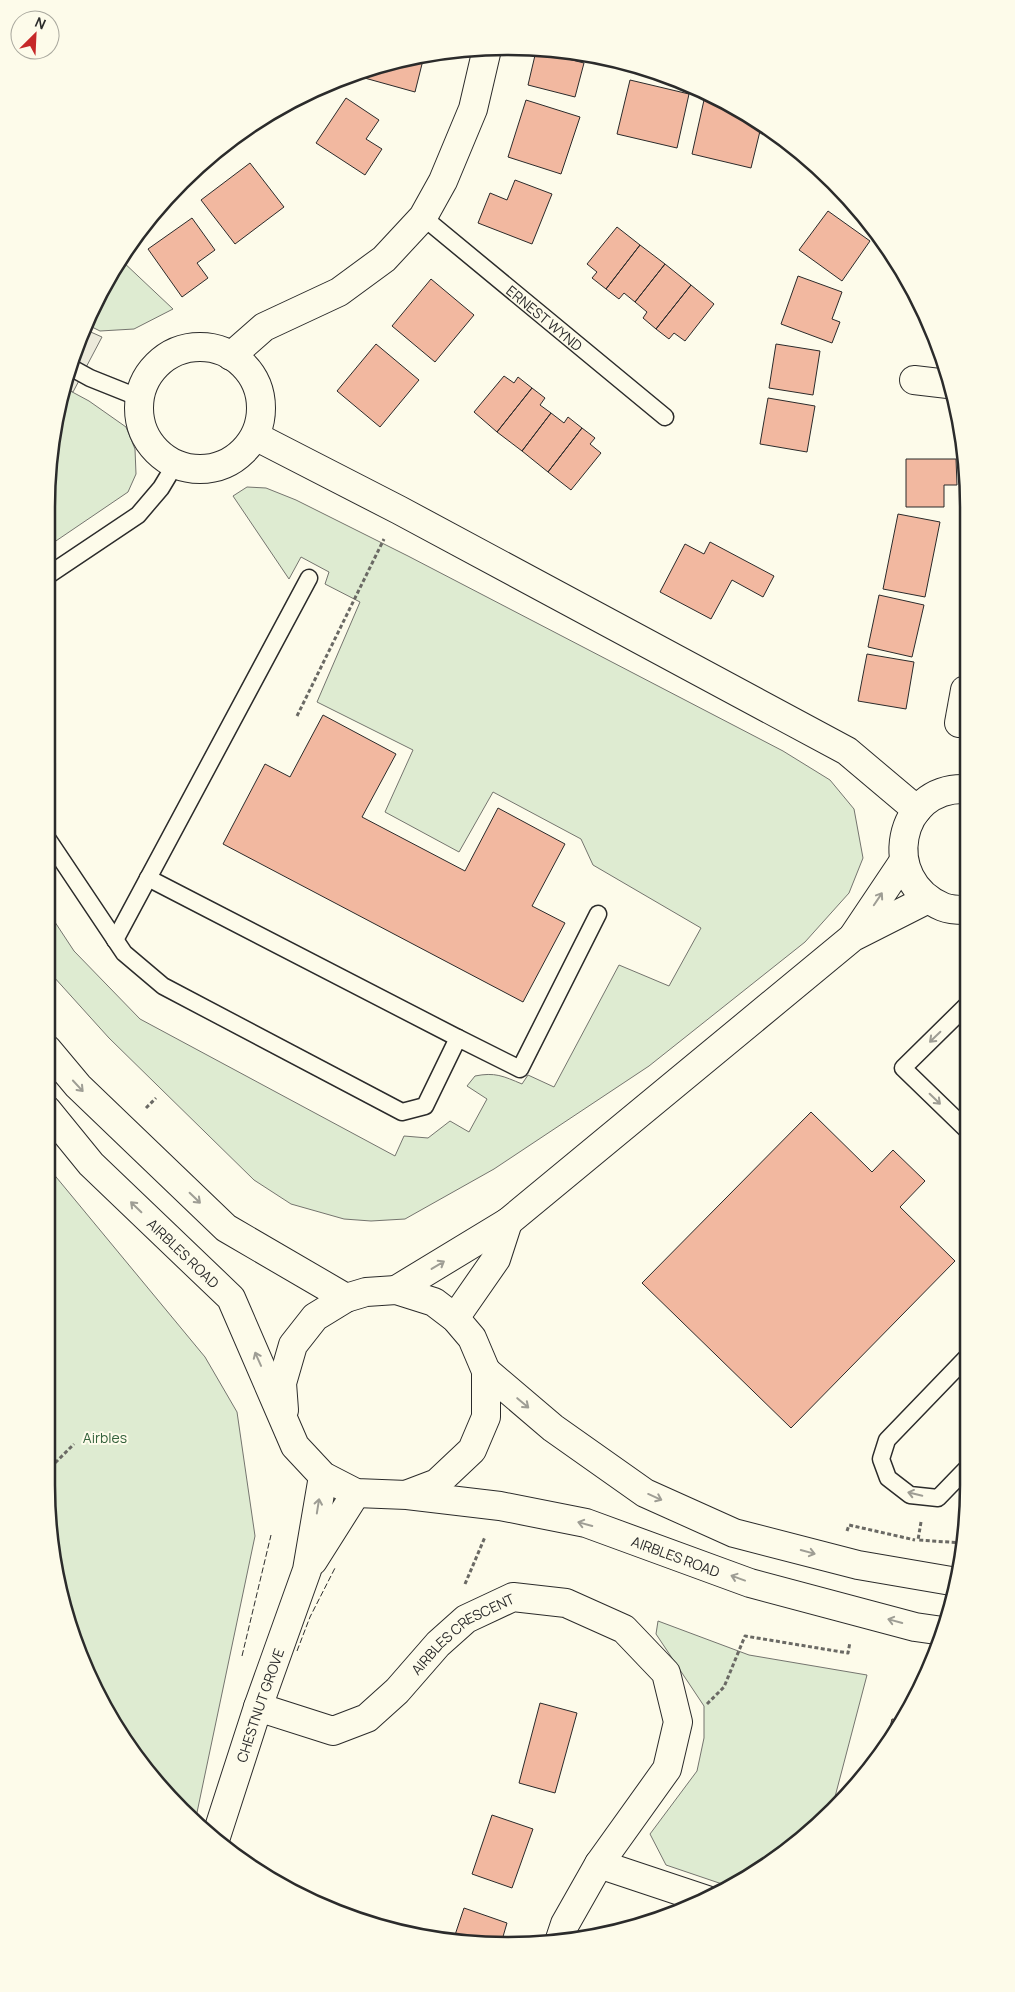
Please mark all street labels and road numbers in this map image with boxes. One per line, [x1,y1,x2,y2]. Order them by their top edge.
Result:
street label: ERNEST WYND [503,281,587,355]
street label: AIRBLES ROAD [144,1214,224,1292]
street label: AIRBLES ROAD [629,1531,723,1581]
street label: AIRBLES CRESCENT [406,1588,518,1678]
street label: CHESTNUT GROVE [231,1646,288,1765]

